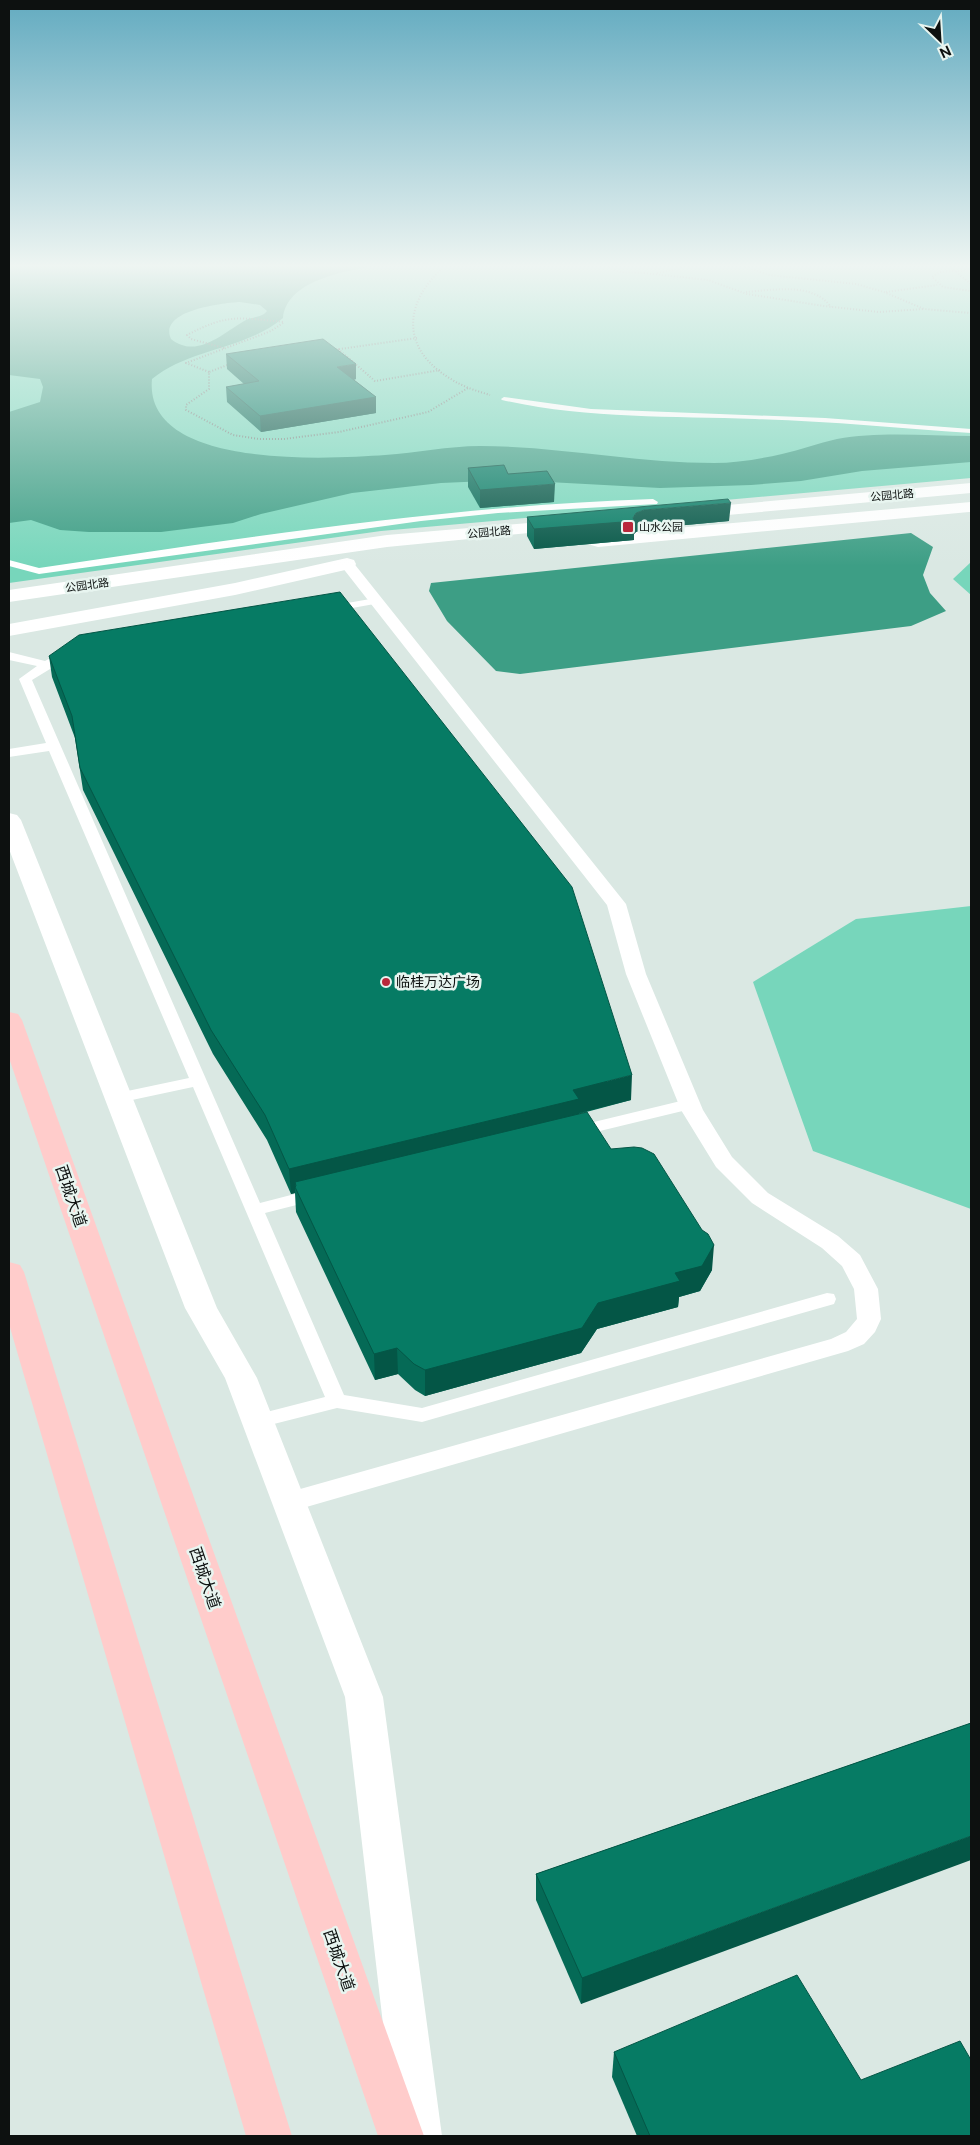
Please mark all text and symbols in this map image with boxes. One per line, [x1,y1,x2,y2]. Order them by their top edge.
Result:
north arrow [915,15,965,65]
text: N [937,42,954,61]
street label: 公园北路 [870,487,914,503]
marker: 山水公园 [621,520,635,534]
place label: 山水公园 [639,521,683,533]
street label: 公园北路 [467,524,511,540]
street label: 公园北路 [64,576,110,594]
place label: 临桂万达广场 [396,974,480,990]
marker: 临桂万达广场 [380,976,392,988]
street label: 西城大道 [52,1163,90,1229]
street label: 西城大道 [186,1545,224,1611]
street label: 西城大道 [320,1927,358,1993]

